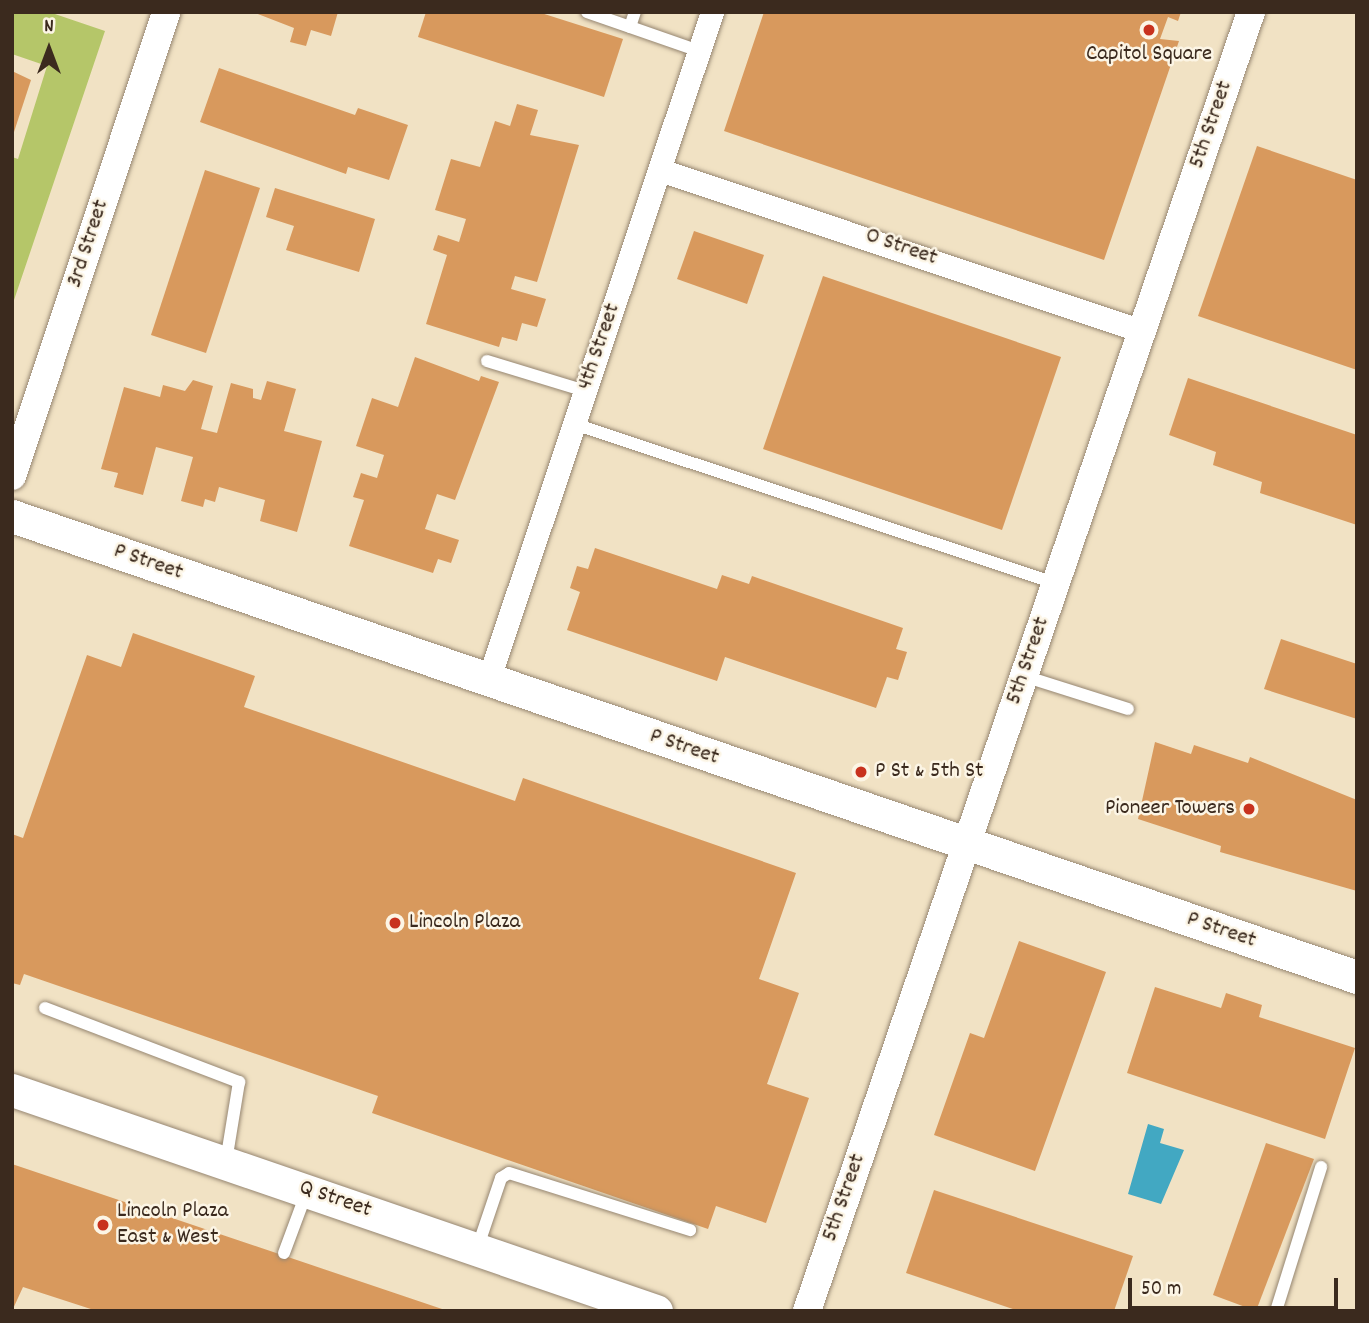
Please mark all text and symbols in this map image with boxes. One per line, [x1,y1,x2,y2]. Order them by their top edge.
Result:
north arrow [14,14,84,84]
text: N [44,14,54,41]
marker: Capitol Square [1141,22,1157,38]
place label: Capitol Square [1086,41,1212,69]
street label: 5th Street [1184,78,1240,172]
street label: 3rd Street [62,197,116,291]
street label: O Street [861,223,941,273]
street label: 4th Street [572,300,628,394]
street label: P Street [110,538,186,588]
street label: 5th Street [1001,614,1057,708]
street label: P Street [646,723,722,773]
place label: P St & 5th St [875,758,984,786]
marker: P St & 5th St [853,764,869,780]
place label: Pioneer Towers [1105,795,1235,823]
marker: Pioneer Towers [1241,801,1257,817]
street label: P Street [1183,906,1259,956]
place label: Lincoln Plaza [409,909,520,937]
marker: Lincoln Plaza [387,915,403,931]
street label: 5th Street [817,1151,873,1245]
street label: Q Street [295,1175,375,1225]
place label: Lincoln Plaza East & West [117,1198,228,1252]
marker: Lincoln Plaza East & West [95,1217,111,1233]
scale bar [1131,1264,1341,1308]
text: 50 m [1141,1275,1181,1305]

